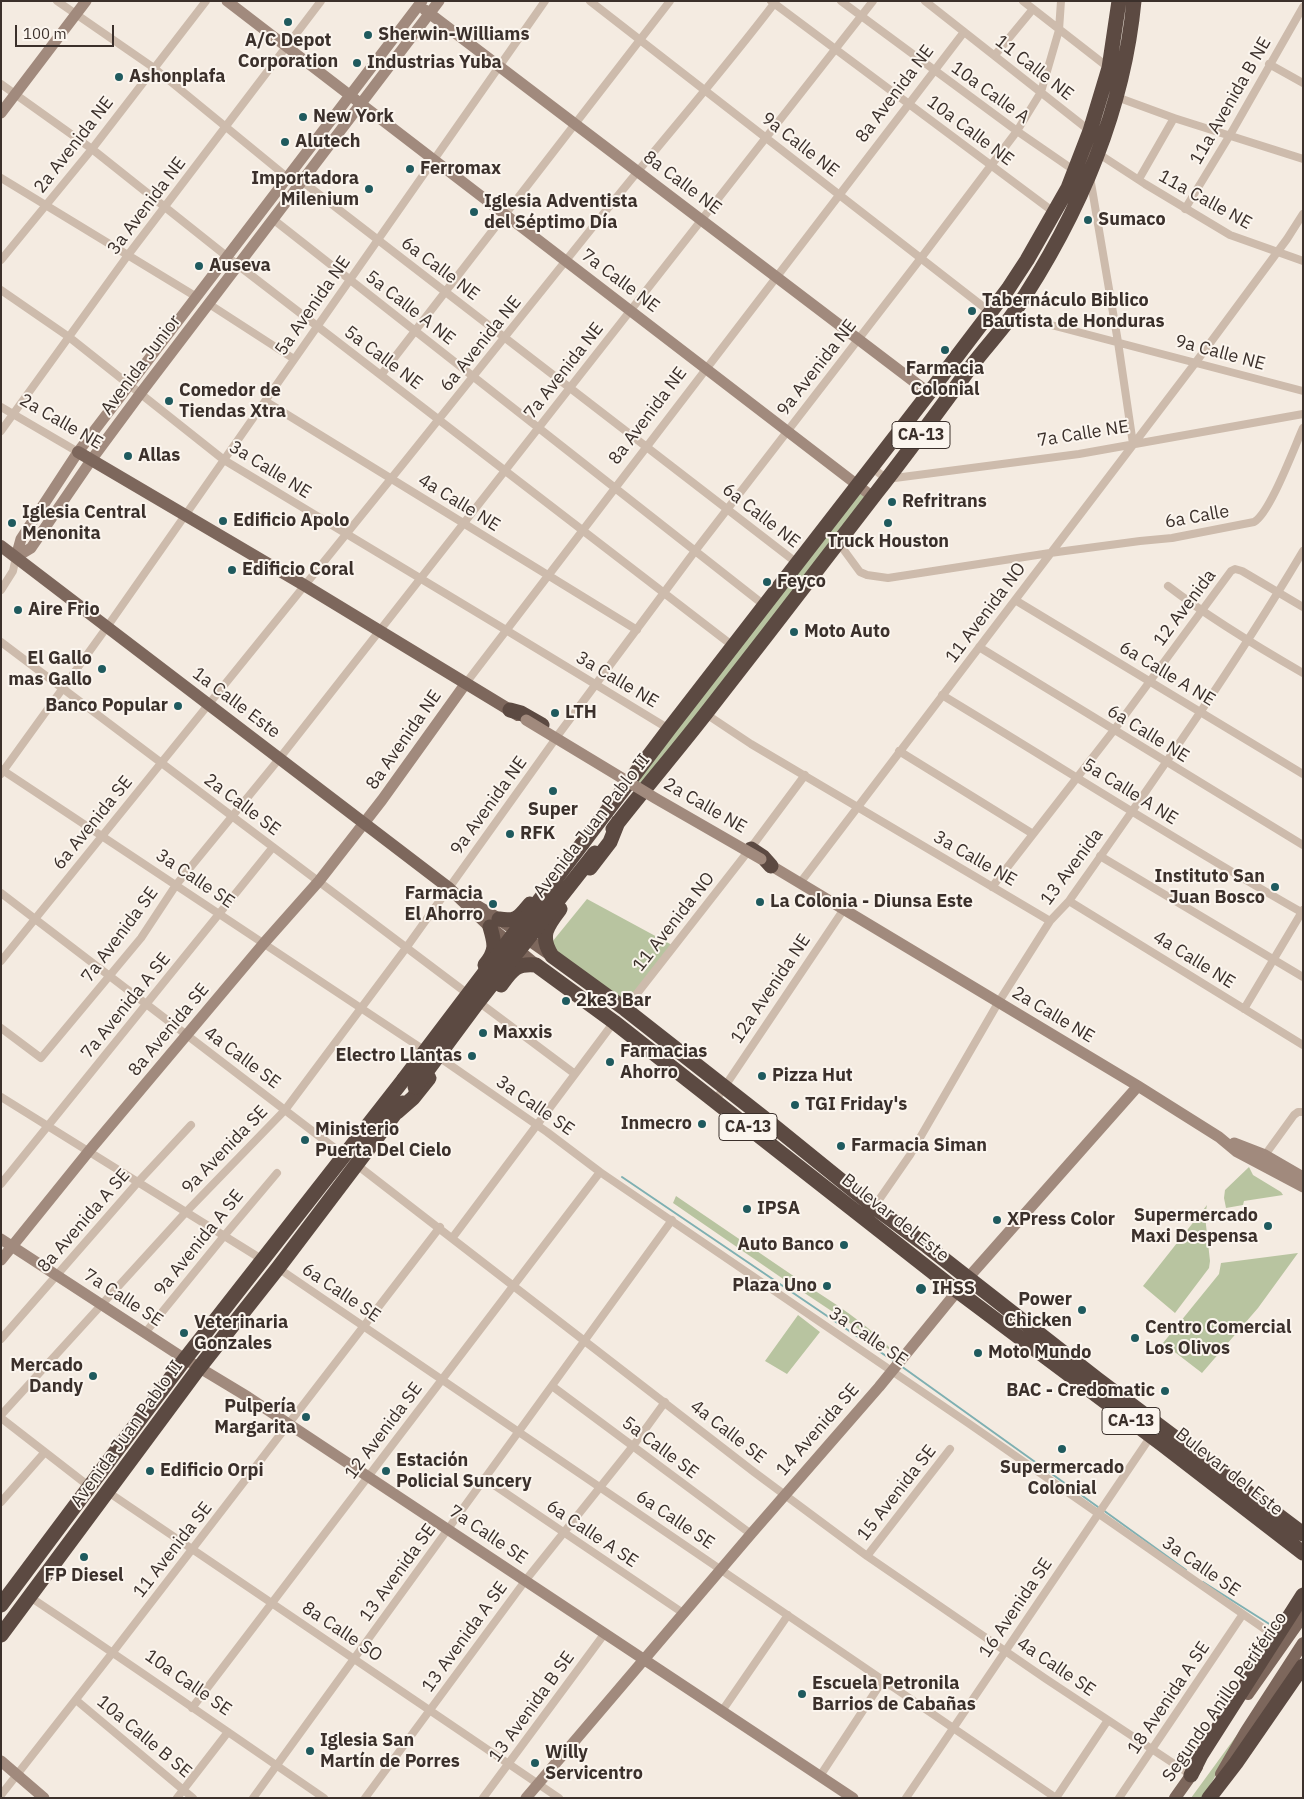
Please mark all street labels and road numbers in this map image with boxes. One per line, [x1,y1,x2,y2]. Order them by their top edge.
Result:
street label: 11 Calle NE [990,31,1078,105]
street label: 11a Avenida B NE [1186,33,1276,169]
street label: 8a Avenida NE [851,41,939,147]
street label: 10a Calle A [947,57,1033,129]
street label: 10a Calle NE [922,91,1018,171]
street label: 2a Avenida NE [30,92,118,198]
street label: 9a Calle NE [757,108,843,182]
street label: 8a Calle NE [639,147,725,219]
street label: 3a Avenida NE [103,153,191,259]
street label: 11a Calle NE [1155,166,1255,234]
street label: 6a Calle NE [397,233,483,305]
street label: 7a Calle NE [577,245,663,317]
street label: 5a Avenida NE [271,252,355,360]
street label: 5a Calle A NE [361,266,459,350]
street label: 6a Avenida NE [436,292,526,396]
street label: Avenida Junior [96,311,186,419]
street label: 9a Avenida NE [773,315,861,421]
street label: 7a Avenida NE [520,318,608,424]
street label: 5a Calle NE [340,322,426,394]
street label: 9a Calle NE [1173,331,1267,375]
street label: 8a Avenida NE [604,363,692,469]
street label: 2a Calle NE [16,390,106,454]
street label: 7a Calle NE [1036,416,1130,452]
road number: CA-13 [892,422,950,448]
street label: 3a Calle NE [225,436,315,504]
street label: 4a Calle NE [414,469,504,537]
street label: 6a Calle NE [718,479,804,553]
street label: 6a Calle [1163,501,1231,533]
street label: 11 Avenida NO [941,559,1031,667]
street label: 12 Avenida [1149,565,1221,651]
street label: 6a Calle A NE [1115,637,1219,711]
street label: 3a Calle NE [572,647,662,713]
street label: 1a Calle Este [188,663,284,743]
street label: 8a Avenida NE [362,686,446,794]
street label: 6a Calle NE [1103,700,1193,768]
street label: Avenida Juan Pablo II [529,750,655,902]
street label: 9a Avenida NE [446,752,532,860]
street label: 5a Calle A NE [1078,754,1182,830]
street label: 2a Calle SE [199,769,285,841]
street label: 6a Avenida SE [49,772,137,874]
street label: 2a Calle NE [660,774,750,838]
street label: 13 Avenida [1036,824,1108,910]
street label: 3a Calle NE [930,827,1020,891]
street label: 3a Calle SE [152,845,238,913]
street label: 11 Avenida NO [629,868,719,976]
street label: 7a Avenida SE [77,883,163,987]
street label: 4a Calle NE [1149,926,1239,994]
street label: 12a Avenida NE [726,930,816,1048]
street label: 7a Avenida A SE [77,949,175,1063]
street label: 8a Avenida SE [124,979,214,1081]
street label: 2a Calle NE [1008,982,1098,1048]
street label: 4a Calle SE [199,1022,285,1094]
street label: 3a Calle SE [492,1071,578,1141]
street label: 9a Avenida SE [177,1101,273,1199]
road number: CA-13 [719,1114,777,1140]
street label: 8a Avenida A SE [33,1165,135,1277]
street label: Bulevar del Este [837,1169,953,1267]
street label: 9a Avenida A SE [150,1186,248,1300]
street label: 6a Calle SE [298,1259,384,1327]
street label: 7a Calle SE [79,1264,167,1332]
street label: 3a Calle SE [825,1303,911,1371]
street label: Avenida Juan Pablo II [66,1356,188,1512]
street label: 12 Avenida SE [341,1378,427,1484]
street label: 14 Avenida SE [772,1379,864,1481]
street label: 4a Calle SE [686,1396,770,1468]
road number: CA-13 [1102,1408,1160,1434]
street label: 5a Calle SE [617,1412,703,1484]
street label: Bulevar del Este [1171,1423,1287,1521]
street label: 15 Avenida SE [853,1441,941,1545]
street label: 6a Calle SE [632,1486,718,1554]
street label: 6a Calle A SE [542,1495,642,1573]
street label: 11 Avenida SE [129,1498,217,1602]
street label: 7a Calle SE [445,1501,531,1569]
street label: 13 Avenida SE [355,1520,441,1626]
street label: 3a Calle SE [1158,1532,1244,1602]
street label: 16 Avenida SE [975,1554,1057,1662]
street label: 13 Avenida A SE [418,1578,512,1696]
street label: 8a Calle SO [298,1597,386,1667]
street label: Segundo Anillo Periférico [1158,1608,1292,1786]
street label: 4a Calle SE [1013,1633,1099,1701]
street label: 18 Avenida A SE [1123,1638,1215,1758]
street label: 10a Calle SE [140,1645,236,1721]
street label: 13 Avenida B SE [485,1647,579,1767]
street label: 10a Calle B SE [92,1691,196,1783]

